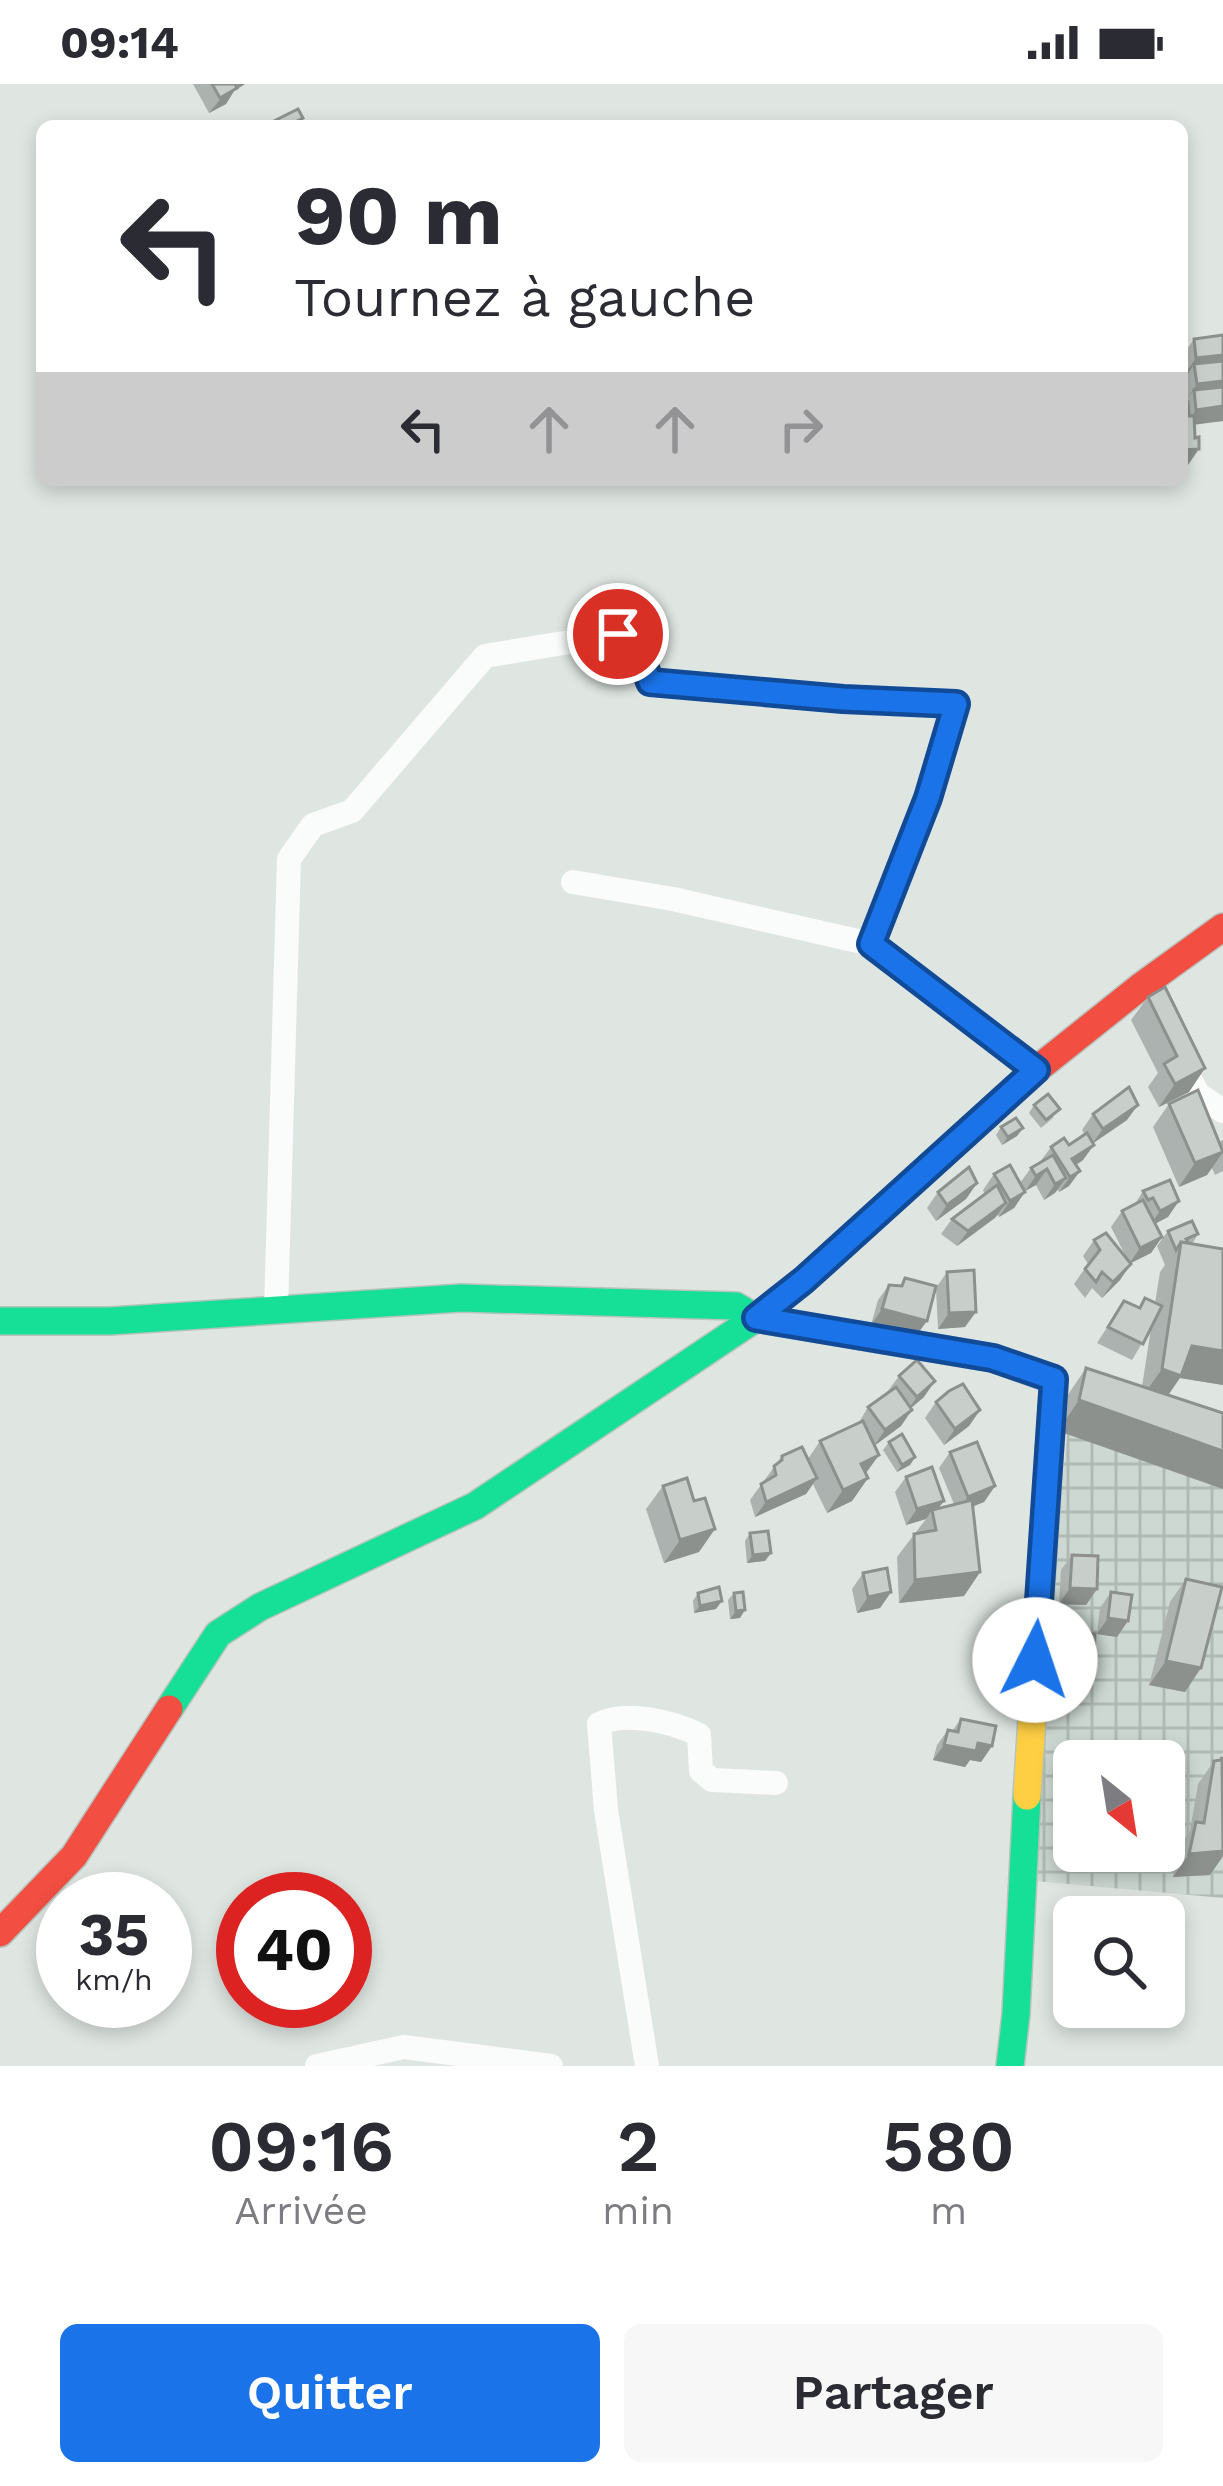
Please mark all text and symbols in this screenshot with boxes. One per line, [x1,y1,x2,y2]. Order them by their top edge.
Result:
text: 09:14 [60,16,179,69]
text: 90 m [294,166,503,264]
icon: left [96,168,252,324]
text: Tournez à gauche [294,266,755,329]
icon: left [390,396,456,462]
icon: ahead [516,396,582,462]
icon: ahead [642,396,708,462]
icon: right [768,396,834,462]
pin [567,583,669,685]
icon: arrive [585,601,651,667]
position arrow [972,1597,1098,1723]
north arrow [1053,1740,1185,1872]
map controls [1053,1740,1185,2028]
speed limit sign: 40 [216,1872,372,2028]
button: search [1053,1896,1185,2028]
text: 35 [79,1899,149,1970]
text: km/h [75,1962,153,1997]
text: 09:16 [208,2104,394,2188]
text: 2 [617,2104,659,2188]
text: 580 [882,2104,1015,2188]
text: Arrivée [235,2188,368,2233]
text: min [602,2188,674,2233]
text: m [930,2188,967,2233]
button: Quitter [60,2324,600,2462]
button: Partager [624,2324,1163,2462]

